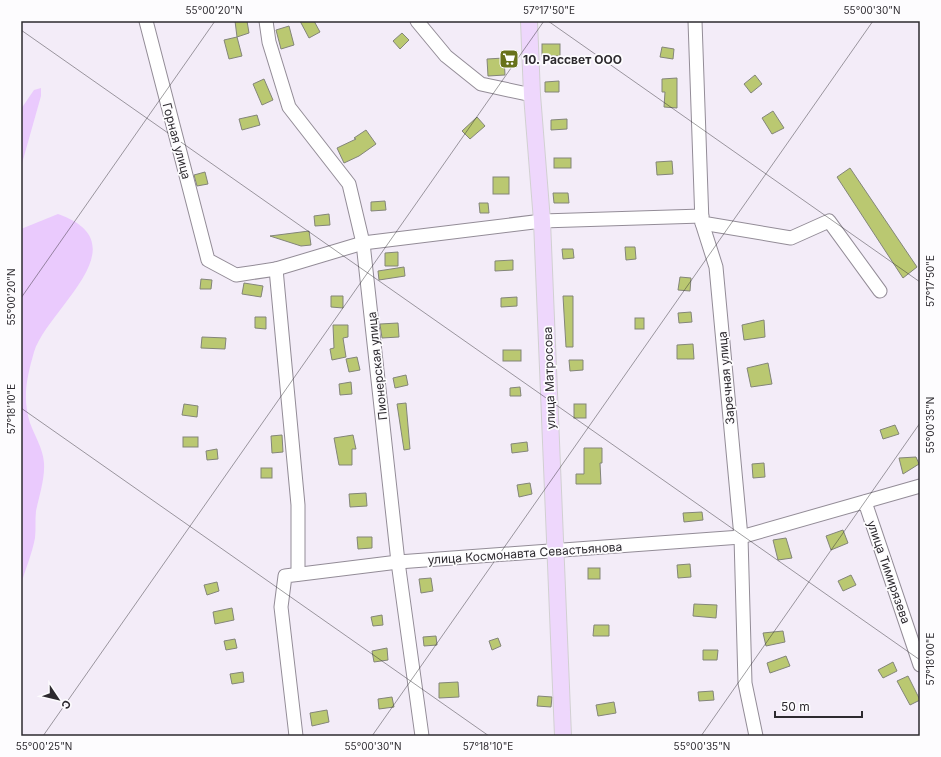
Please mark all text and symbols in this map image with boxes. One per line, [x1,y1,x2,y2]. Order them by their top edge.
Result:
text: 55°00'20"N [186,4,242,16]
text: 57°17'50"E [523,4,575,16]
text: 55°00'30"N [843,4,901,16]
supermarket icon: 10. Рассвет ООО [498,48,520,70]
place label: 10. Рассвет ООО [523,52,622,67]
street label: Горная улица [160,101,194,181]
text: 57°17'50"E [924,255,936,307]
text: 55°00'20"N [5,269,17,325]
street label: Пионерская улица [364,311,390,421]
street label: улица Матросова [540,326,558,430]
street label: Заречная улица [714,331,738,425]
text: 57°18'10"E [5,384,17,434]
text: 55°00'35"N [924,397,936,453]
street label: улица Тимирязева [864,518,914,626]
street label: улица Космонавта Севастьянова [427,539,623,567]
text: 57°18'00"E [924,633,936,685]
north arrow [38,679,78,719]
scale bar [775,693,862,719]
text: С [58,697,74,712]
text: 50 m [781,699,810,714]
text: 55°00'25"N [16,740,72,752]
text: 55°00'30"N [344,740,402,752]
text: 57°18'10"E [463,740,513,752]
text: 55°00'35"N [674,740,730,752]

